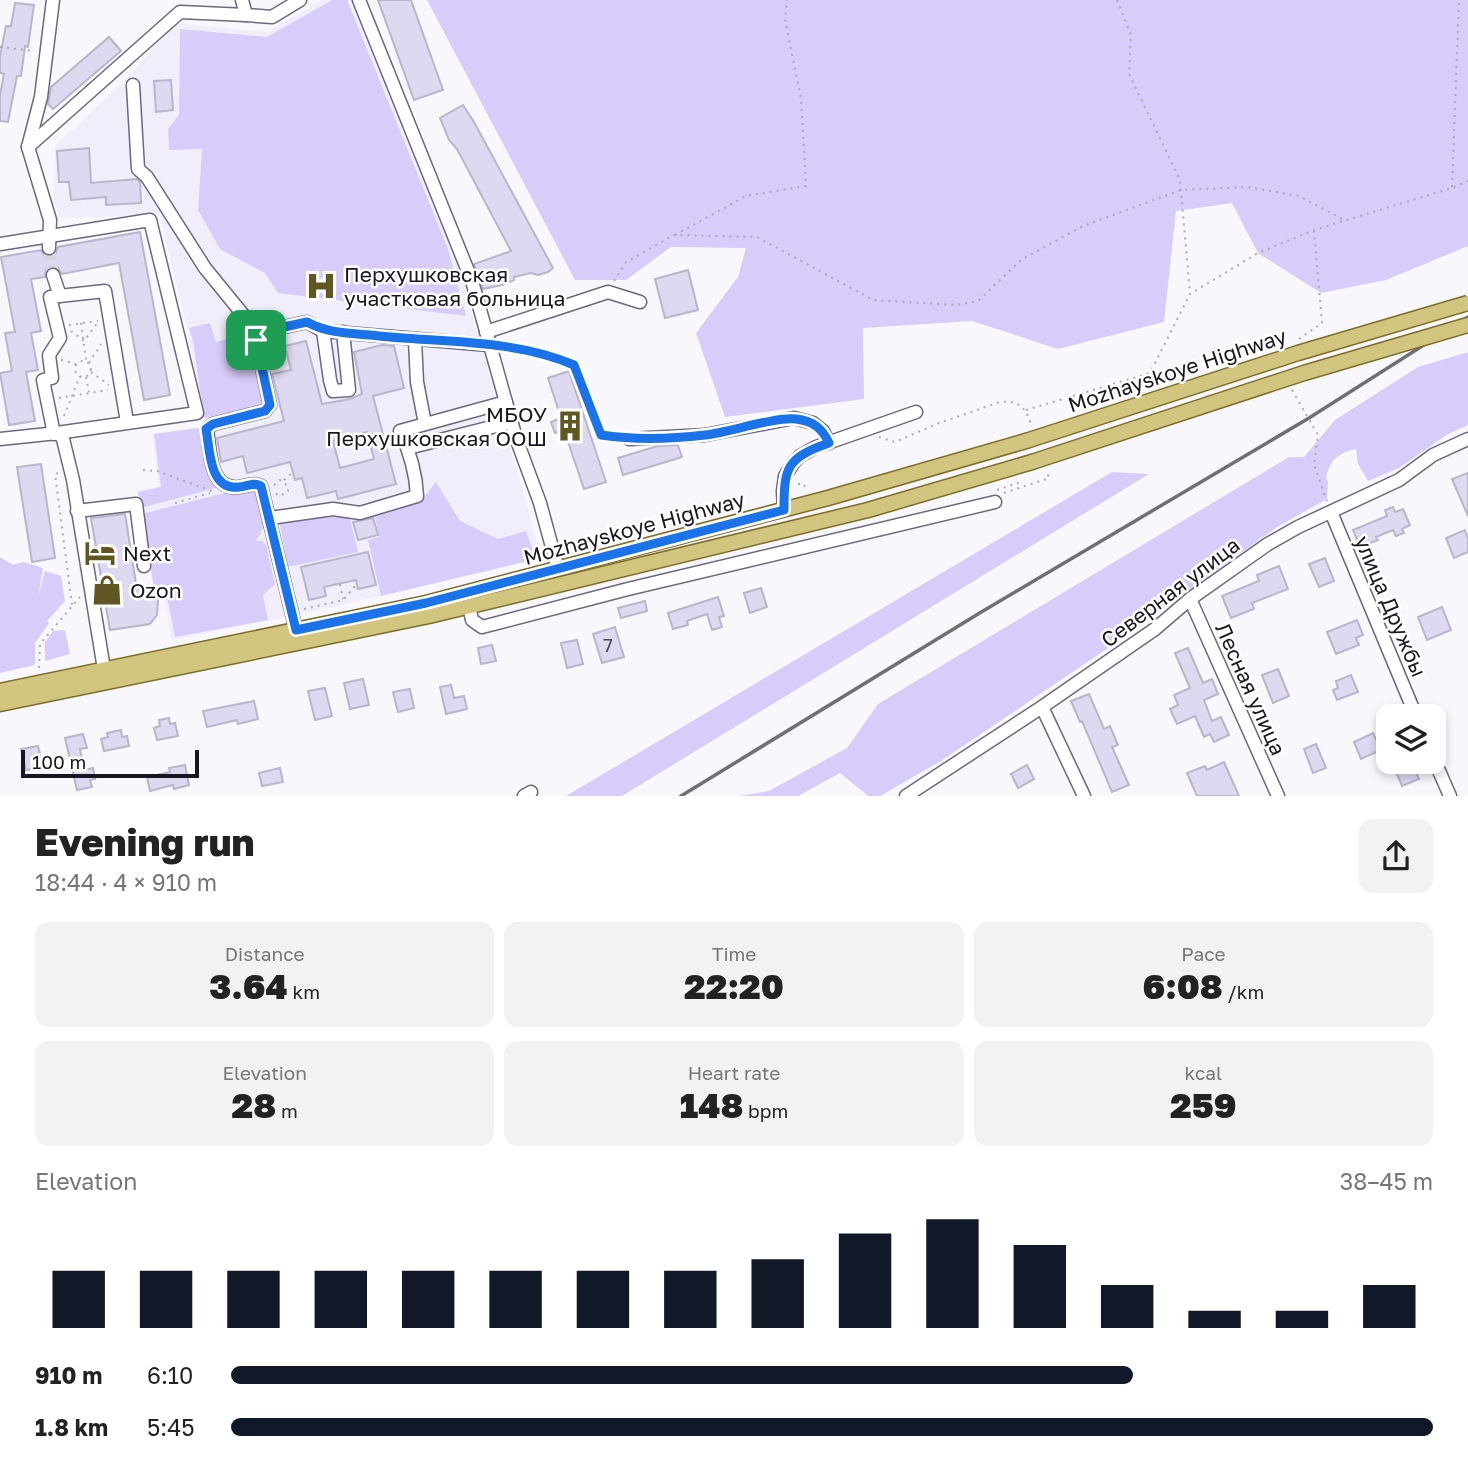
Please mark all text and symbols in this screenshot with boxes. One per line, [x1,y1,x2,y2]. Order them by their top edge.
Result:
place label: Перхушковская участковая больница [344,261,565,311]
hospital icon: Перхушковская участковая больница [304,269,338,303]
pin [226,310,286,370]
icon: arrive [237,321,275,359]
street label: Mozhayskoye Highway [1065,322,1290,418]
place label: МБОУ Перхушковская ООШ [326,401,547,451]
building icon: МБОУ Перхушковская ООШ [553,409,587,443]
street label: Mozhayskoye Highway [521,486,748,570]
street label: Северная улица [1096,531,1244,653]
street label: улица Дружбы [1350,531,1432,681]
hotel icon: Next [83,536,117,570]
place label: Next [123,540,171,566]
shop icon: Ozon [90,573,124,607]
place label: Ozon [130,577,182,603]
street label: Лесная улица [1210,619,1292,759]
house number: 7 [603,634,613,656]
map controls [1376,704,1446,774]
button: layers [1376,704,1446,774]
scale bar [21,747,200,779]
text: 100 m [32,750,86,773]
text: Evening run [35,819,254,864]
button: share [1359,819,1433,893]
text: 18:44 · 4 × 910 m [35,868,217,896]
text: Distance [225,942,305,965]
text: Time [712,942,756,965]
text: Pace [1181,942,1226,965]
text: 3.64 [209,965,288,1007]
text: 22:20 [684,965,784,1007]
text: 6:08 [1142,965,1223,1007]
text: km [288,980,320,1003]
text: /km [1223,980,1264,1003]
text: Elevation [222,1061,307,1084]
text: Heart rate [688,1061,780,1084]
text: kcal [1185,1061,1222,1084]
text: 28 [232,1084,276,1126]
text: 148 [680,1084,743,1126]
text: 259 [1170,1084,1237,1126]
text: m [276,1099,298,1122]
text: bpm [743,1099,788,1122]
text: Elevation [35,1167,137,1195]
text: 38–45 m [1340,1167,1433,1195]
text: 910 m [35,1361,102,1389]
text: 6:10 [147,1361,193,1389]
text: 1.8 km [35,1413,108,1441]
text: 5:45 [147,1413,195,1441]

